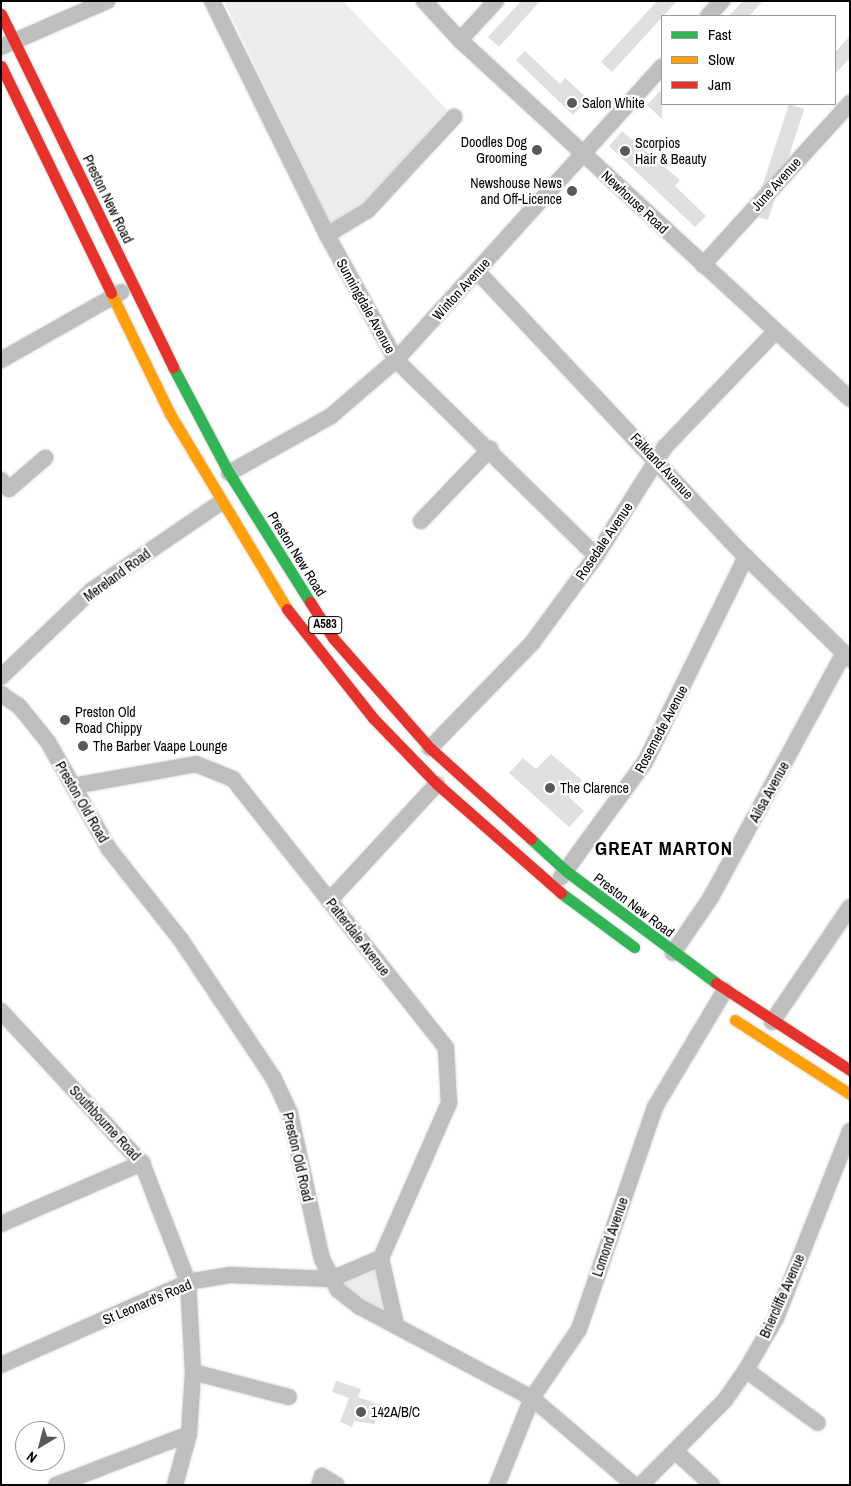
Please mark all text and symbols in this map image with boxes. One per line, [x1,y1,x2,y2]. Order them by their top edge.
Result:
legend [661,15,836,105]
text: Fast [708,24,731,45]
text: Slow [708,49,735,70]
text: Jam [708,74,731,95]
place label: Salon White [582,95,645,111]
marker: Salon White [566,97,578,109]
place label: Doodles Dog Grooming [461,134,527,166]
place label: Scorpios Hair & Beauty [635,135,706,168]
marker: Doodles Dog Grooming [531,144,543,156]
marker: Scorpios Hair & Beauty [619,145,631,157]
street label: Preston New Road [79,152,137,246]
street label: June Avenue [747,154,805,214]
street label: Newhouse Road [598,167,672,237]
place label: Newshouse News and Off-Licence [470,175,562,208]
marker: Newshouse News and Off-Licence [566,185,578,197]
street label: Winton Avenue [429,254,493,324]
street label: Sunningdale Avenue [333,255,399,357]
street label: Falkland Avenue [627,429,697,503]
street label: Rosedale Avenue [572,499,636,583]
street label: Preston New Road [264,509,330,599]
street label: Mereland Road [80,545,154,605]
road number: A583 [308,616,342,634]
street label: Rosemede Avenue [631,682,691,776]
place label: Preston Old Road Chippy [75,704,142,736]
marker: Preston Old Road Chippy [59,714,71,726]
place label: The Barber Vaape Lounge [93,738,227,754]
marker: The Barber Vaape Lounge [77,740,89,752]
street label: Preston Old Road [52,758,112,846]
street label: Ailsa Avenue [745,758,793,826]
place label: The Clarence [560,780,629,796]
marker: The Clarence [544,782,556,794]
district label: GREAT MARTON [594,838,734,860]
street label: Preston New Road [590,869,678,941]
street label: Patterdale Avenue [322,895,394,979]
street label: Southbourne Road [66,1082,144,1164]
street label: Preston Old Road [280,1111,316,1203]
street label: Lomond Avenue [588,1195,632,1279]
street label: Briercliffe Avenue [756,1251,808,1341]
street label: St Leonard's Road [100,1276,194,1328]
place label: 142A/B/C [371,1404,420,1420]
marker: 142A/B/C [355,1406,367,1418]
north arrow [15,1421,65,1471]
text: N [23,1448,40,1467]

